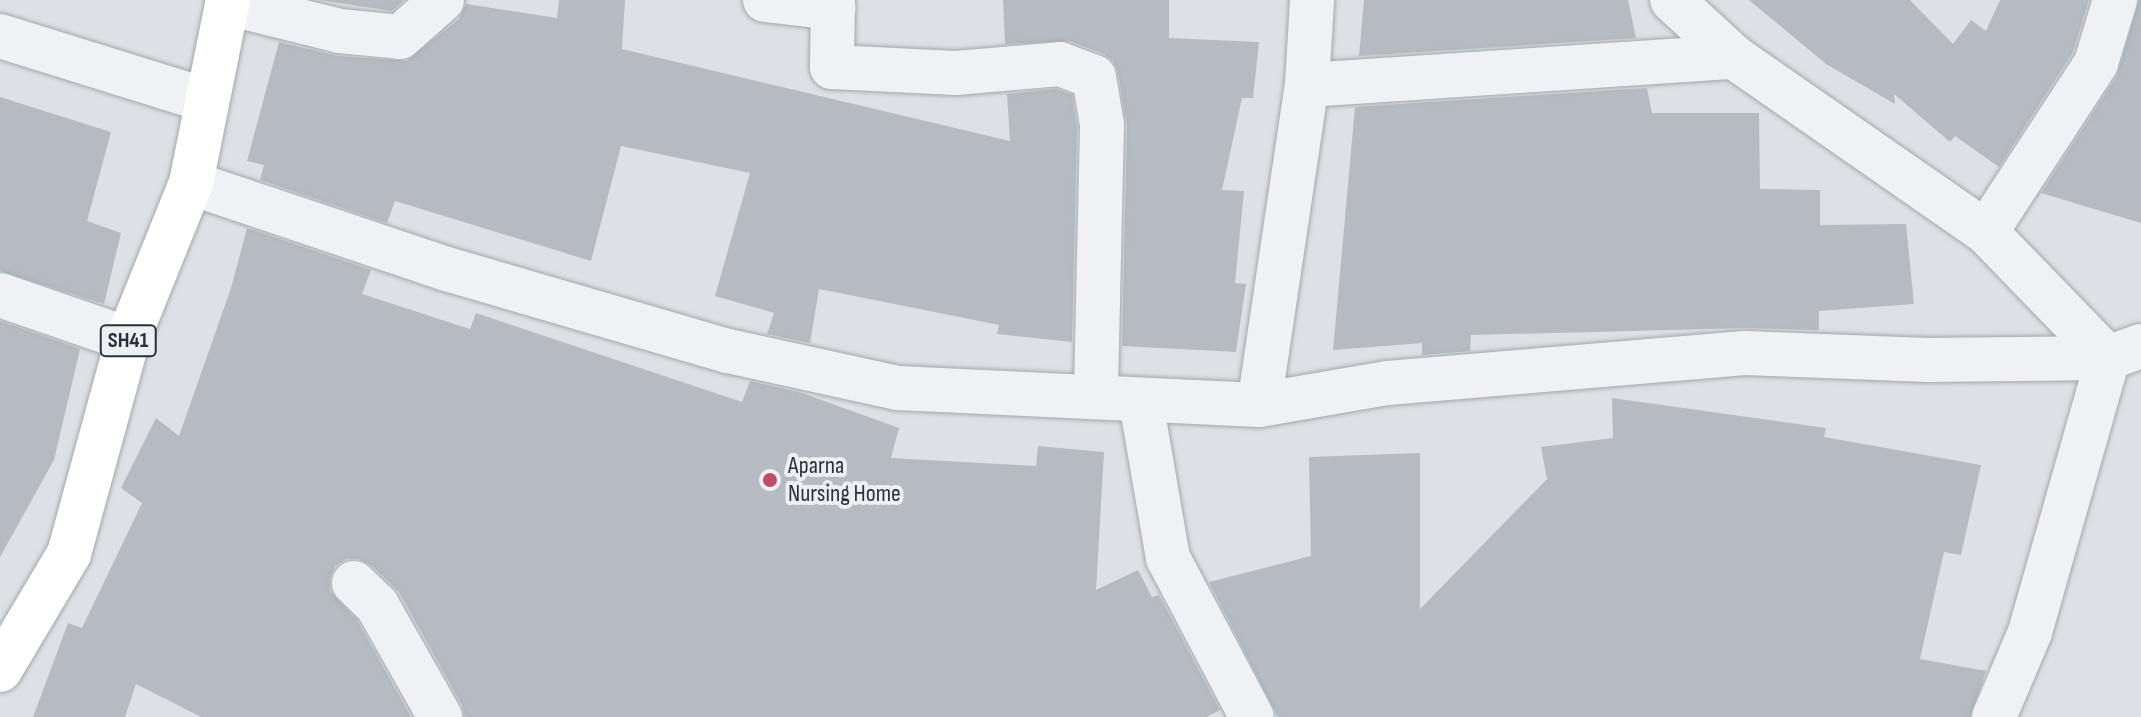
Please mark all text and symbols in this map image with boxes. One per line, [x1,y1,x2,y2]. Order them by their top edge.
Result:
road number: SH41 [98,323,158,359]
place label: Aparna Nursing Home [788,452,901,508]
marker: Aparna Nursing Home [759,469,781,491]

